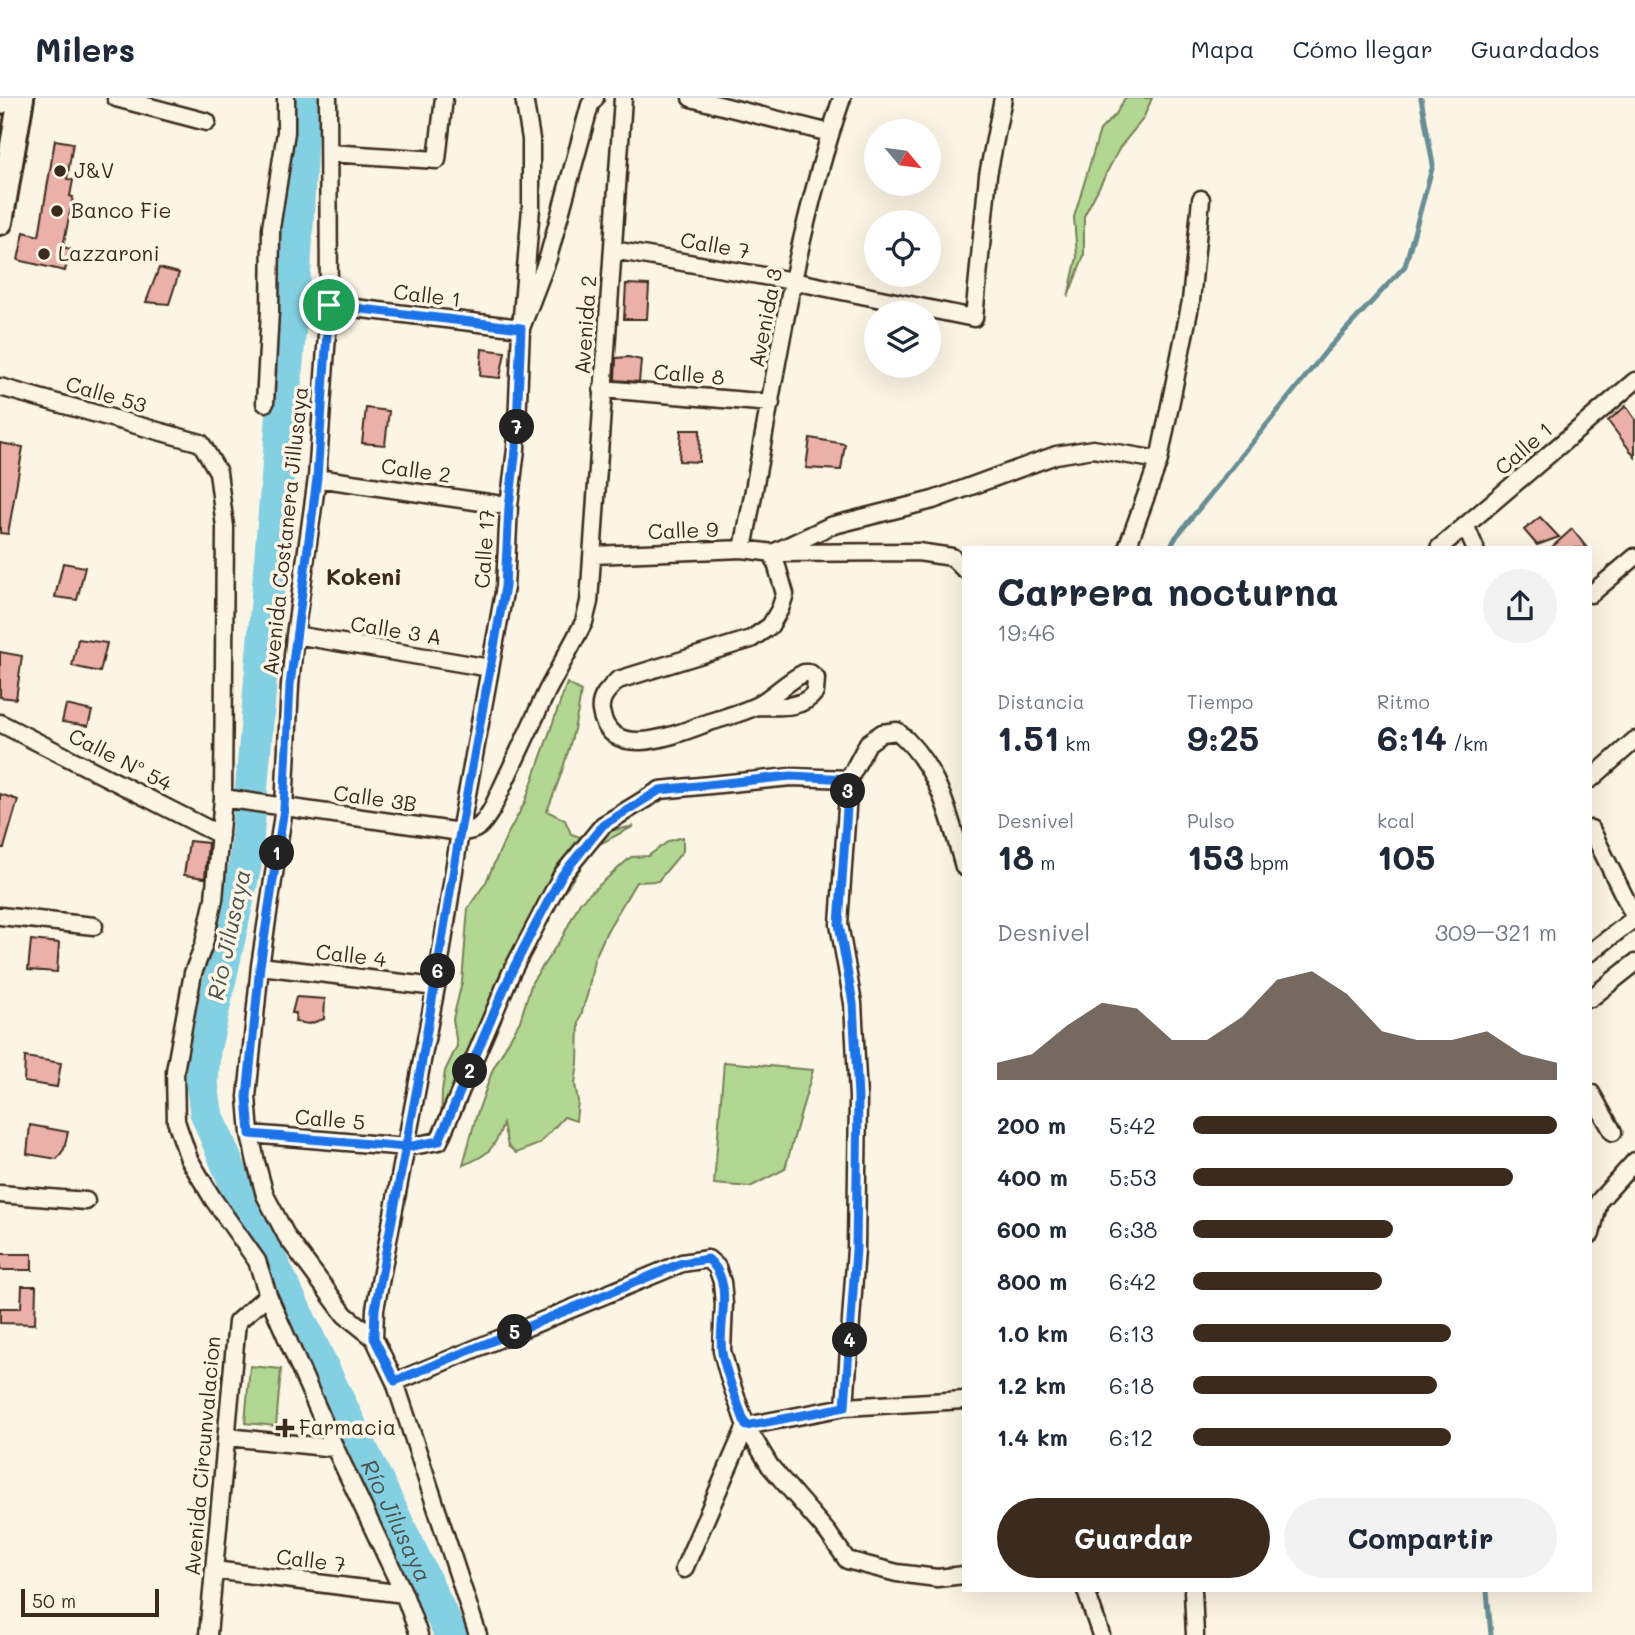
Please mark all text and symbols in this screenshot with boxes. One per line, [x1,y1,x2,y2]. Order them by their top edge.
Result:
text: Milers [35,27,135,70]
text: Mapa [1191,33,1255,64]
text: Cómo llegar [1293,33,1433,64]
text: Guardados [1471,33,1600,64]
north arrow [864,119,942,196]
map controls [864,119,941,378]
place label: J&V [74,156,114,183]
marker: J&V [52,163,68,179]
place label: Banco Fie [71,196,171,223]
marker: Banco Fie [49,203,65,219]
button: locate [864,210,941,287]
street label: Calle 7 [678,225,752,264]
place label: Lazzaroni [58,239,160,266]
marker: Lazzaroni [36,246,52,262]
street label: Avenida 3 [742,266,787,369]
street label: Avenida 2 [568,274,601,375]
pin [299,275,359,335]
street label: Calle 1 [392,277,462,312]
icon: arrive [310,286,348,324]
button: layers [864,301,941,378]
street label: Calle 8 [653,357,726,390]
street label: Calle 53 [63,369,150,418]
street label: Avenida Costanera Jillusaya [256,385,313,676]
pin: 7 [500,410,534,444]
text: 7 [511,414,522,439]
street label: Calle 1 [1489,415,1557,480]
street label: Calle 2 [380,451,453,488]
street label: Calle 17 [467,508,500,589]
street label: Calle 9 [647,515,719,544]
district label: Kokeni [326,561,402,591]
text: Carrera nocturna [997,566,1339,616]
button: share [1483,569,1557,643]
street label: Calle 3 A [349,609,444,650]
text: 19:46 [997,617,1055,647]
text: Distancia [997,689,1085,714]
text: Tiempo [1187,689,1253,714]
text: Ritmo [1377,689,1430,714]
text: 1.51 [997,714,1059,760]
text: 9:25 [1187,714,1259,760]
text: 6:14 [1377,714,1447,760]
street label: Calle Nº 54 [64,721,178,797]
text: km [1059,731,1091,756]
text: /km [1447,731,1488,756]
pin: 3 [830,774,866,808]
street label: Calle 3B [332,778,419,817]
text: 3 [842,778,853,803]
text: Desnivel [997,808,1074,833]
text: Pulso [1187,808,1234,833]
text: kcal [1377,808,1415,833]
text: 18 [997,833,1034,879]
text: 153 [1187,833,1244,879]
text: 105 [1377,833,1435,879]
pin: 1 [260,836,294,870]
text: 1 [272,840,281,865]
text: m [1034,850,1055,875]
text: bpm [1244,850,1289,875]
water label: Río Jilusaya [200,867,257,1003]
text: Desnivel [997,917,1090,947]
text: 309–321 m [1435,917,1557,947]
street label: Calle 4 [314,937,389,972]
pin: 6 [420,954,456,988]
text: 6 [432,958,443,983]
pin: 2 [452,1054,488,1088]
text: 2 [464,1058,475,1083]
street label: Calle 5 [294,1102,366,1135]
text: 200 m [997,1110,1066,1140]
text: 5:42 [1109,1110,1156,1140]
text: 400 m [997,1162,1068,1192]
text: 5:53 [1109,1162,1156,1192]
text: 600 m [997,1214,1067,1244]
text: 6:38 [1109,1214,1157,1244]
text: 800 m [997,1266,1067,1296]
text: 6:42 [1109,1266,1156,1296]
pin: 5 [498,1314,532,1350]
text: 1.0 km [997,1318,1068,1348]
text: 6:13 [1109,1318,1154,1348]
text: 5 [509,1319,520,1344]
pin: 4 [832,1322,868,1358]
text: 4 [843,1327,856,1352]
street label: Avenida Circunvalacion [178,1335,225,1577]
text: 1.2 km [997,1370,1066,1400]
text: 6:18 [1109,1370,1154,1400]
place label: Farmacia [299,1413,396,1440]
marker: Farmacia [277,1420,293,1436]
text: 1.4 km [997,1422,1068,1452]
text: 6:12 [1109,1422,1153,1452]
water label: Río Jilusaya [355,1454,439,1587]
button: Guardar [997,1498,1270,1578]
button: Compartir [1284,1498,1557,1578]
street label: Calle 7 [275,1542,348,1577]
scale bar [21,1586,159,1618]
text: 50 m [32,1588,76,1613]

